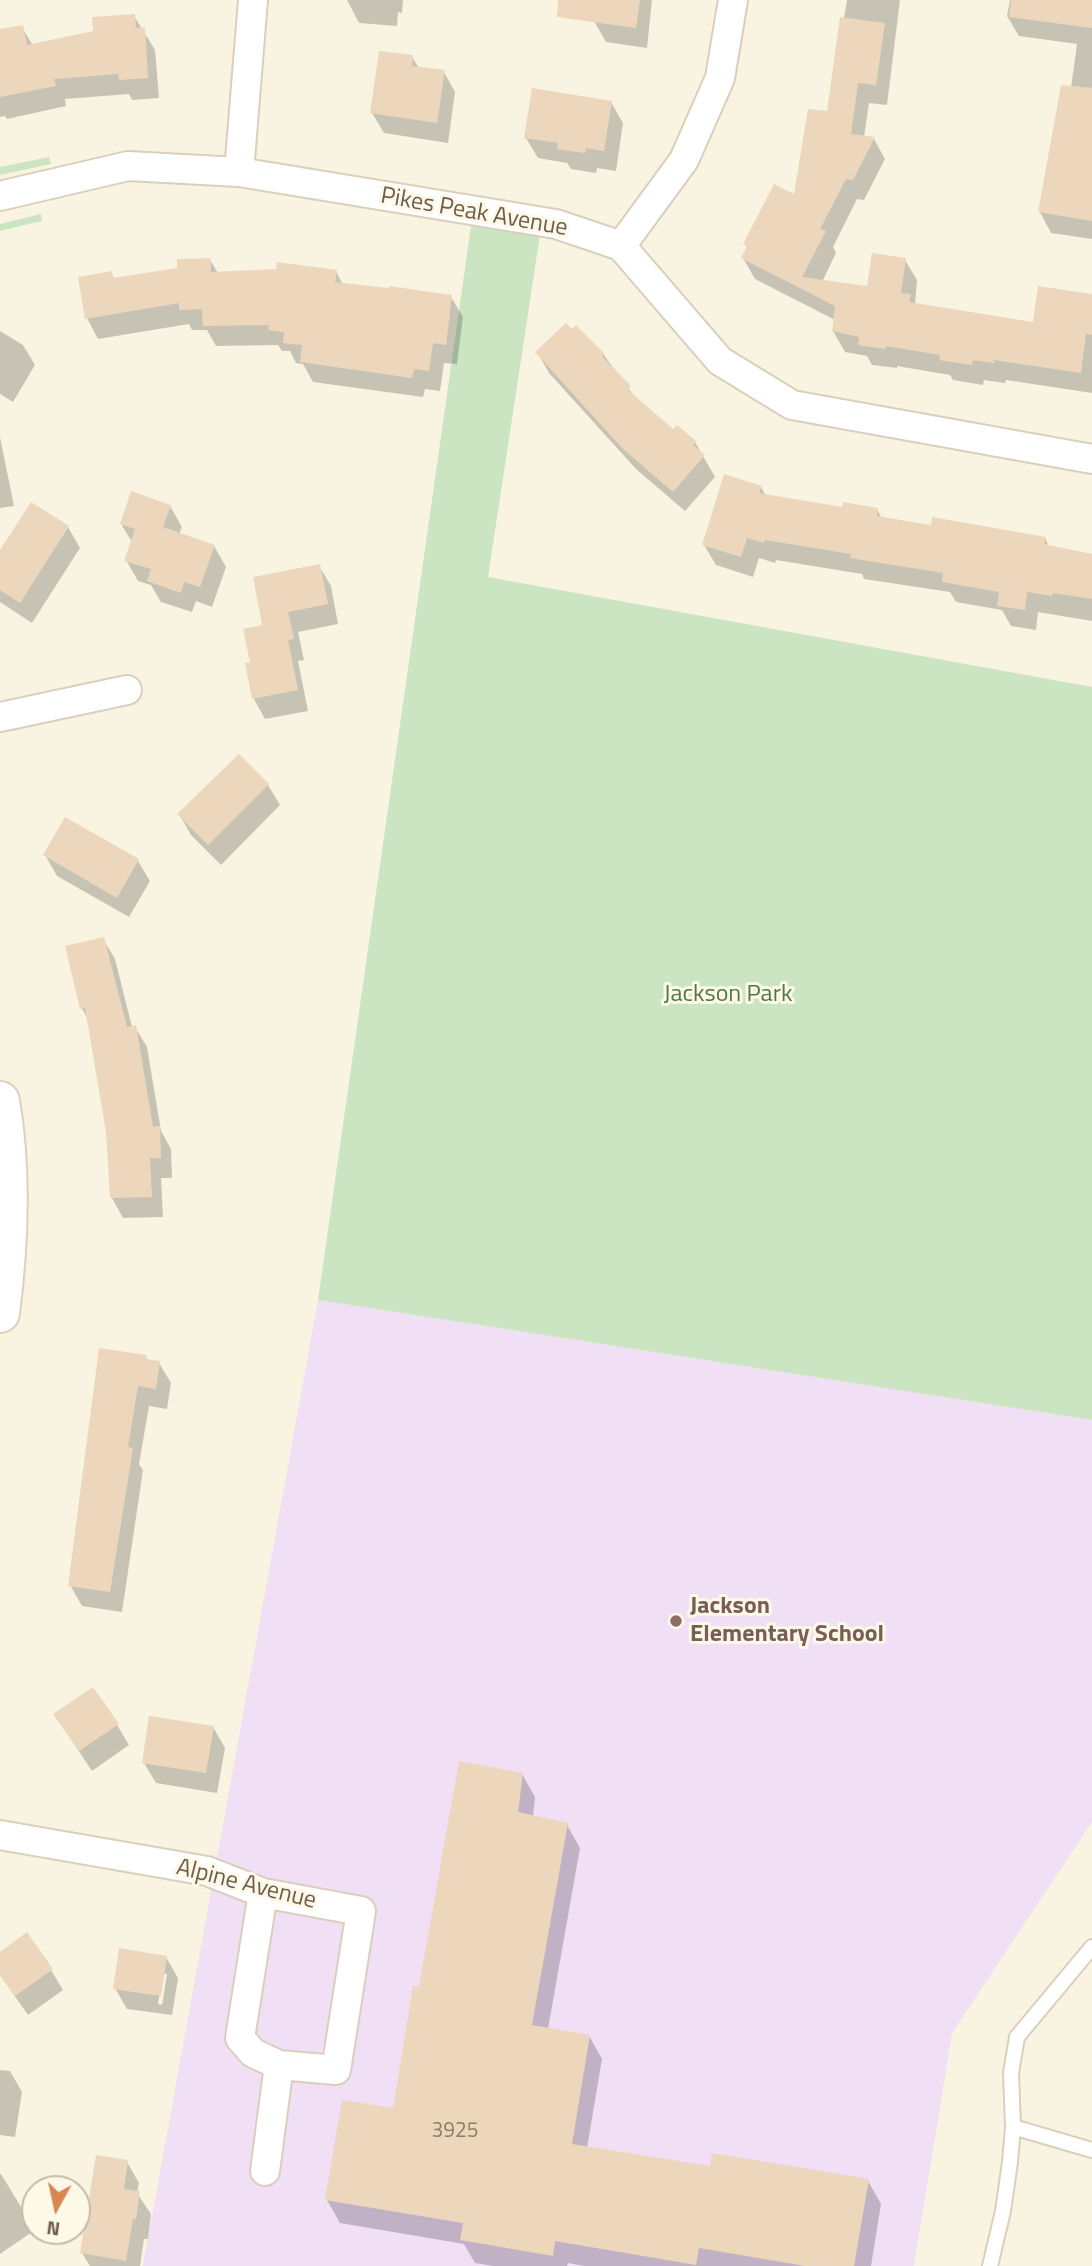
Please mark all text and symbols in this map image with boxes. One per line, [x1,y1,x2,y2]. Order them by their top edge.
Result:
street label: Pikes Peak Avenue [378,182,570,244]
park label: Jackson Park [664,981,792,1009]
place label: Jackson Elementary School [690,1593,884,1649]
marker: Jackson Elementary School [668,1613,684,1629]
street label: Alpine Avenue [173,1854,319,1916]
house number: 3925 [431,2119,479,2145]
north arrow [21,2175,91,2245]
text: N [45,2214,62,2245]

